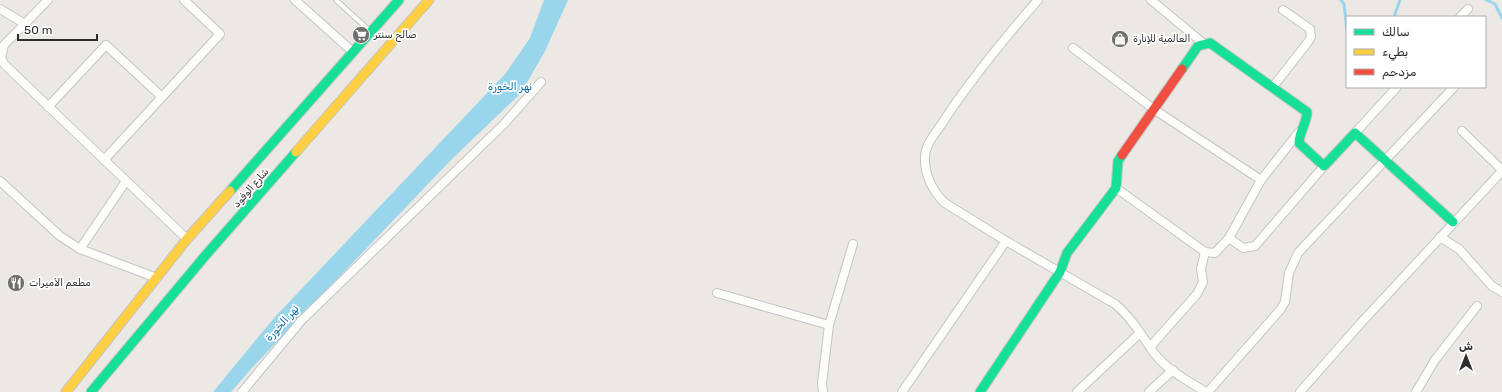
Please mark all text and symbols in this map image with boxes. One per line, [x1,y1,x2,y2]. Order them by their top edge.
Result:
scale bar [18,16,97,42]
legend [1346,16,1486,88]
text: 50 m [24,23,52,37]
supermarket icon: صالح سنتر [351,25,371,45]
text: سالك [1382,25,1410,39]
place label: صالح سنتر [373,29,417,42]
shop icon: العالمية للإنارة [1110,29,1130,49]
place label: العالمية للإنارة [1133,33,1190,45]
text: بطيء [1382,45,1408,61]
text: مزدحم [1382,65,1417,80]
water label: نهر الخورة [488,80,532,94]
street label: شارع الوفود [231,166,272,211]
restaurant icon: مطعم الأميرات [6,273,26,293]
place label: مطعم الأميرات [29,277,91,289]
water label: نهر الخورة [262,302,302,345]
north arrow [1446,336,1486,376]
text: ش [1459,340,1473,353]

